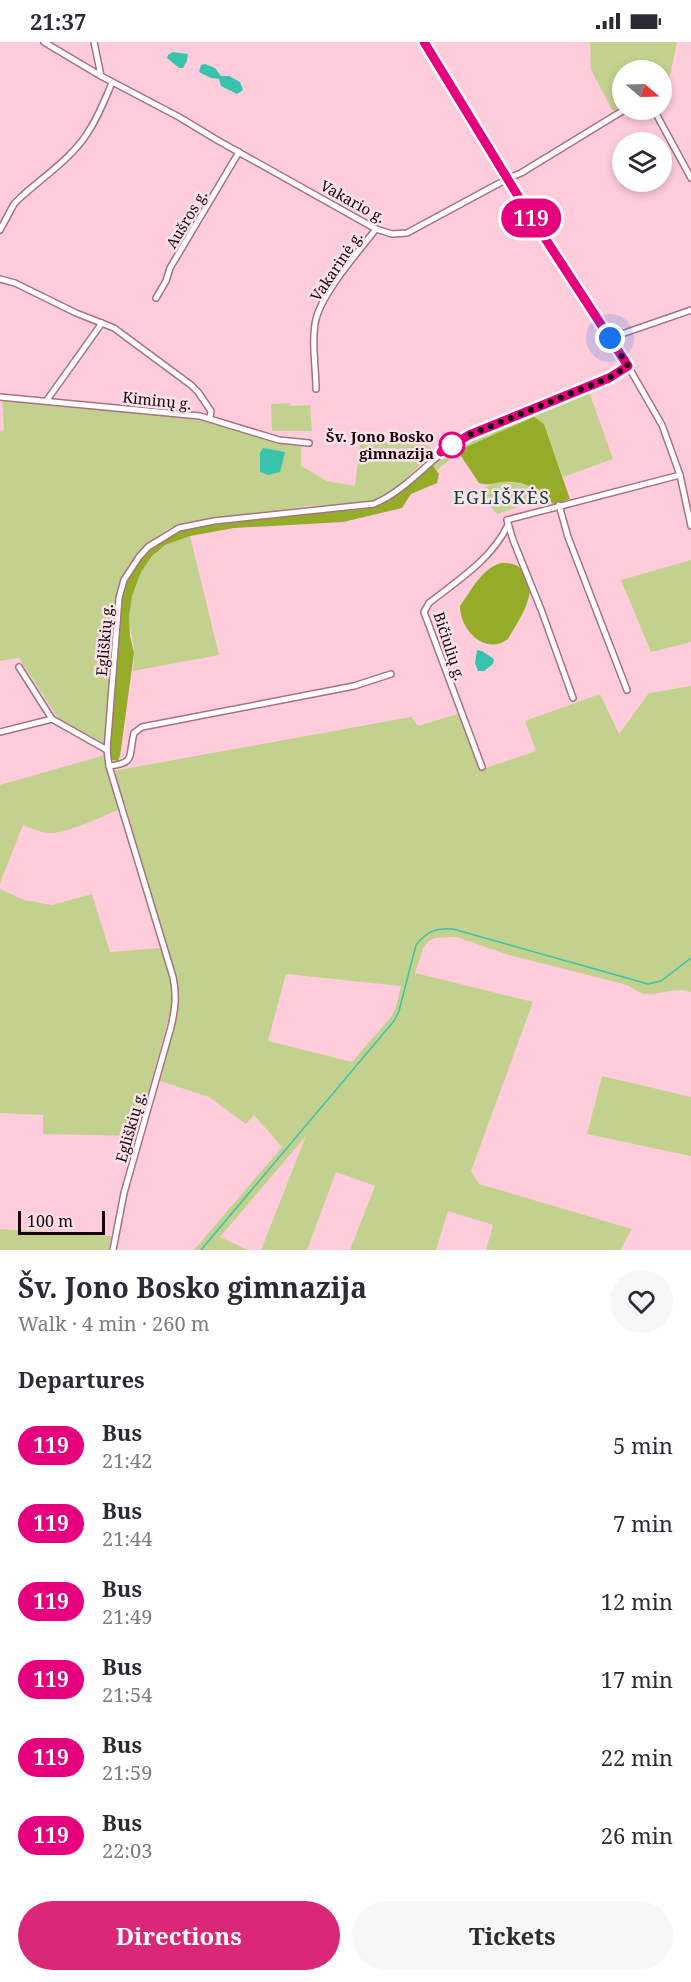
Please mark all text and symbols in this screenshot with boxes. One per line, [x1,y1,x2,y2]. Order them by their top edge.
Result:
text: 21:37 [30,6,86,36]
north arrow [612,60,672,120]
map controls [612,60,672,192]
button: layers [612,132,672,192]
street label: Vakario g. [317,175,389,227]
street label: Aušros g. [161,186,211,252]
line badge: 119 [496,198,566,237]
text: 119 [513,204,549,232]
street label: Vakarinė g. [305,227,367,305]
your location [595,323,625,353]
street label: Kiminų g. [122,386,192,414]
place label: Šv. Jono Bosko gimnazija [326,426,434,463]
marker: Šv. Jono Bosko gimnazija [439,432,465,458]
district label: EGLIŠKĖS [453,485,551,509]
street label: Egliškių g. [91,603,117,677]
street label: Bičiulių g. [430,609,470,683]
street label: Egliškių g. [110,1089,150,1165]
scale bar [18,1208,105,1236]
text: 100 m [27,1210,73,1232]
text: Šv. Jono Bosko gimnazija [18,1268,367,1306]
button: heart [610,1270,673,1333]
text: Walk · 4 min · 260 m [18,1310,210,1337]
text: Departures [18,1364,145,1394]
text: Bus [102,1417,142,1447]
text: 5 min [613,1430,673,1460]
text: 119 [33,1431,69,1459]
text: 21:42 [102,1447,152,1474]
text: Bus [102,1495,142,1525]
text: 7 min [613,1508,673,1538]
text: 119 [33,1509,69,1537]
text: 21:44 [102,1525,152,1552]
text: Bus [102,1573,142,1603]
text: 12 min [601,1586,673,1616]
text: 119 [33,1587,69,1615]
text: 21:49 [102,1603,152,1630]
text: Bus [102,1651,142,1681]
text: 17 min [601,1664,673,1694]
text: 119 [33,1665,69,1693]
text: 21:54 [102,1681,152,1708]
text: Bus [102,1729,142,1759]
text: 22 min [601,1742,673,1772]
text: 119 [33,1743,69,1771]
text: 21:59 [102,1759,152,1786]
text: Bus [102,1807,142,1837]
text: 26 min [601,1820,673,1850]
text: 119 [33,1821,69,1849]
text: 22:03 [102,1837,152,1864]
button: Directions [18,1901,340,1970]
button: Tickets [352,1901,673,1970]

